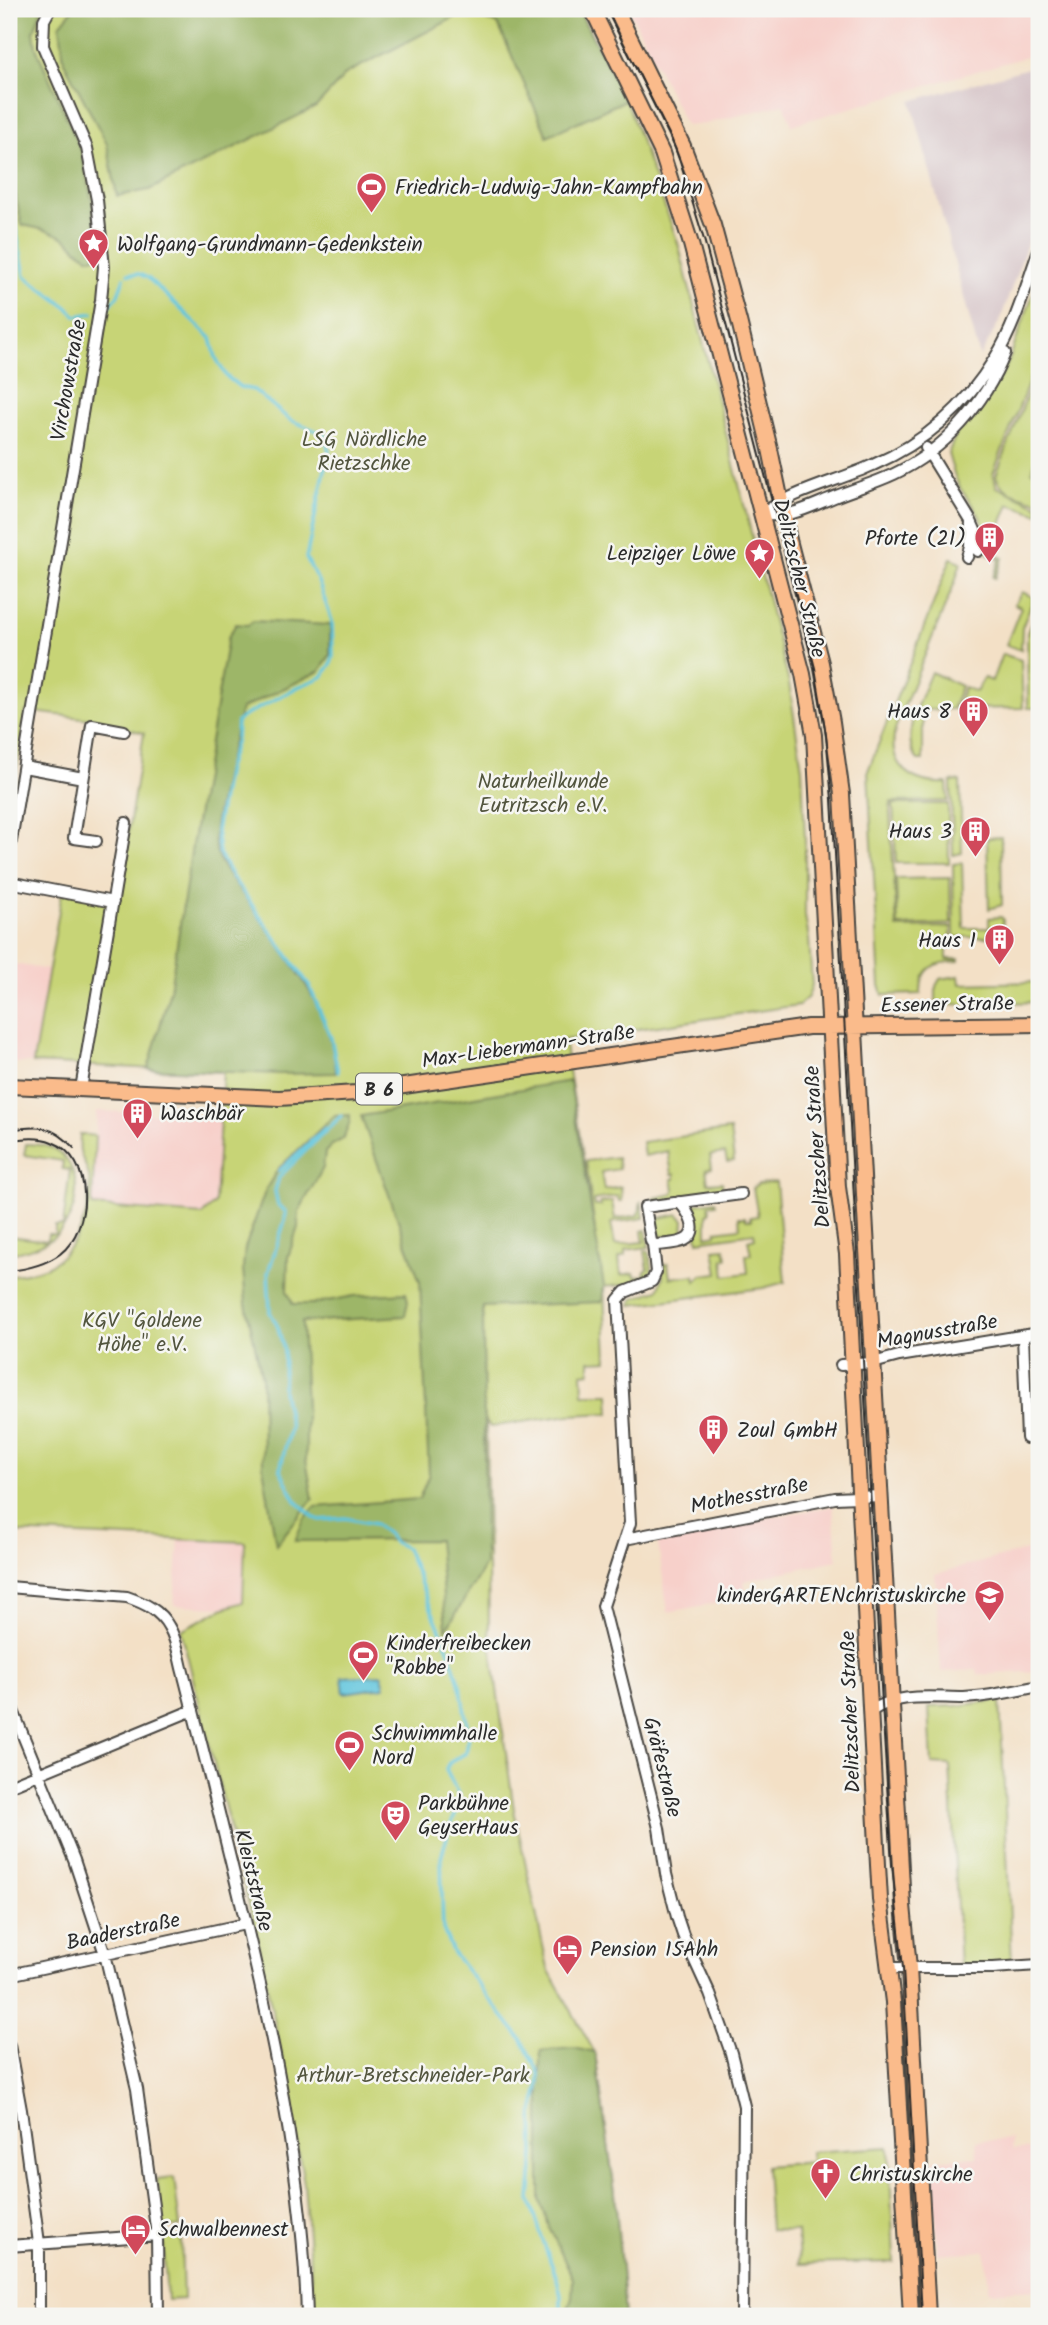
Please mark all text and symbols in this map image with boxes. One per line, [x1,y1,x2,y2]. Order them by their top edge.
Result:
sports icon: Friedrich-Ludwig-Jahn-Kampfbahn [355,170,389,214]
place label: Friedrich-Ludwig-Jahn-Kampfbahn [395,172,703,205]
place icon: Wolfgang-Grundmann-Gedenkstein [77,227,111,271]
place label: Wolfgang-Grundmann-Gedenkstein [117,229,423,262]
street label: Virchowstraße [43,316,96,444]
park label: LSG Nördliche Rietzschke [301,424,427,481]
street label: Delitzscher Straße [763,495,834,662]
building icon: Pforte (21) [972,521,1006,565]
place label: Pforte (21) [865,523,966,556]
place icon: Leipziger Löwe [742,536,776,580]
place label: Leipziger Löwe [606,538,737,571]
building icon: Haus 8 [957,694,991,738]
place label: Haus 8 [887,696,951,729]
park label: Naturheilkunde Eutritzsch e.V. [477,766,609,823]
building icon: Haus 3 [958,814,992,858]
place label: Haus 3 [889,816,952,849]
building icon: Haus 1 [982,923,1016,967]
place label: Haus 1 [918,925,976,958]
street label: Essener Straße [880,988,1015,1023]
street label: Max-Liebermann-Straße [420,1016,637,1079]
street label: Delitzscher Straße [796,1064,841,1229]
road number: B 6 [356,1074,402,1105]
building icon: Waschbär [120,1096,154,1140]
place label: Waschbär [160,1098,245,1131]
park label: KGV "Goldene Höhe" e.V. [82,1305,202,1362]
street label: Magnusstraße [874,1306,1001,1359]
building icon: Zoul GmbH [697,1413,731,1457]
place label: Zoul GmbH [737,1415,838,1448]
street label: Mothesstraße [688,1469,812,1524]
school or university icon: kinderGARTENchristuskirche [972,1578,1006,1622]
place label: kinderGARTENchristuskirche [717,1580,967,1613]
place label: Kinderfreibecken "Robbe" [386,1628,531,1685]
street label: Delitzscher Straße [832,1630,871,1794]
sports icon: Kinderfreibecken "Robbe" [346,1638,380,1682]
street label: Gräfestraße [633,1714,690,1822]
place label: Schwimmhalle Nord [372,1718,498,1775]
sports icon: Schwimmhalle Nord [332,1728,366,1772]
place label: Parkbühne GeyserHaus [418,1788,518,1845]
theatre icon: Parkbühne GeyserHaus [378,1798,412,1842]
street label: Kleiststraße [224,1826,281,1936]
street label: Baaderstraße [63,1904,184,1961]
hotel icon: Pension 15Ahh [550,1932,584,1976]
place label: Pension 15Ahh [590,1934,718,1967]
park label: Arthur-Bretschneider-Park [296,2060,530,2093]
church icon: Christuskirche [809,2157,843,2201]
place label: Christuskirche [849,2159,973,2192]
hotel icon: Schwalbennest [118,2212,152,2256]
place label: Schwalbennest [158,2214,289,2247]

